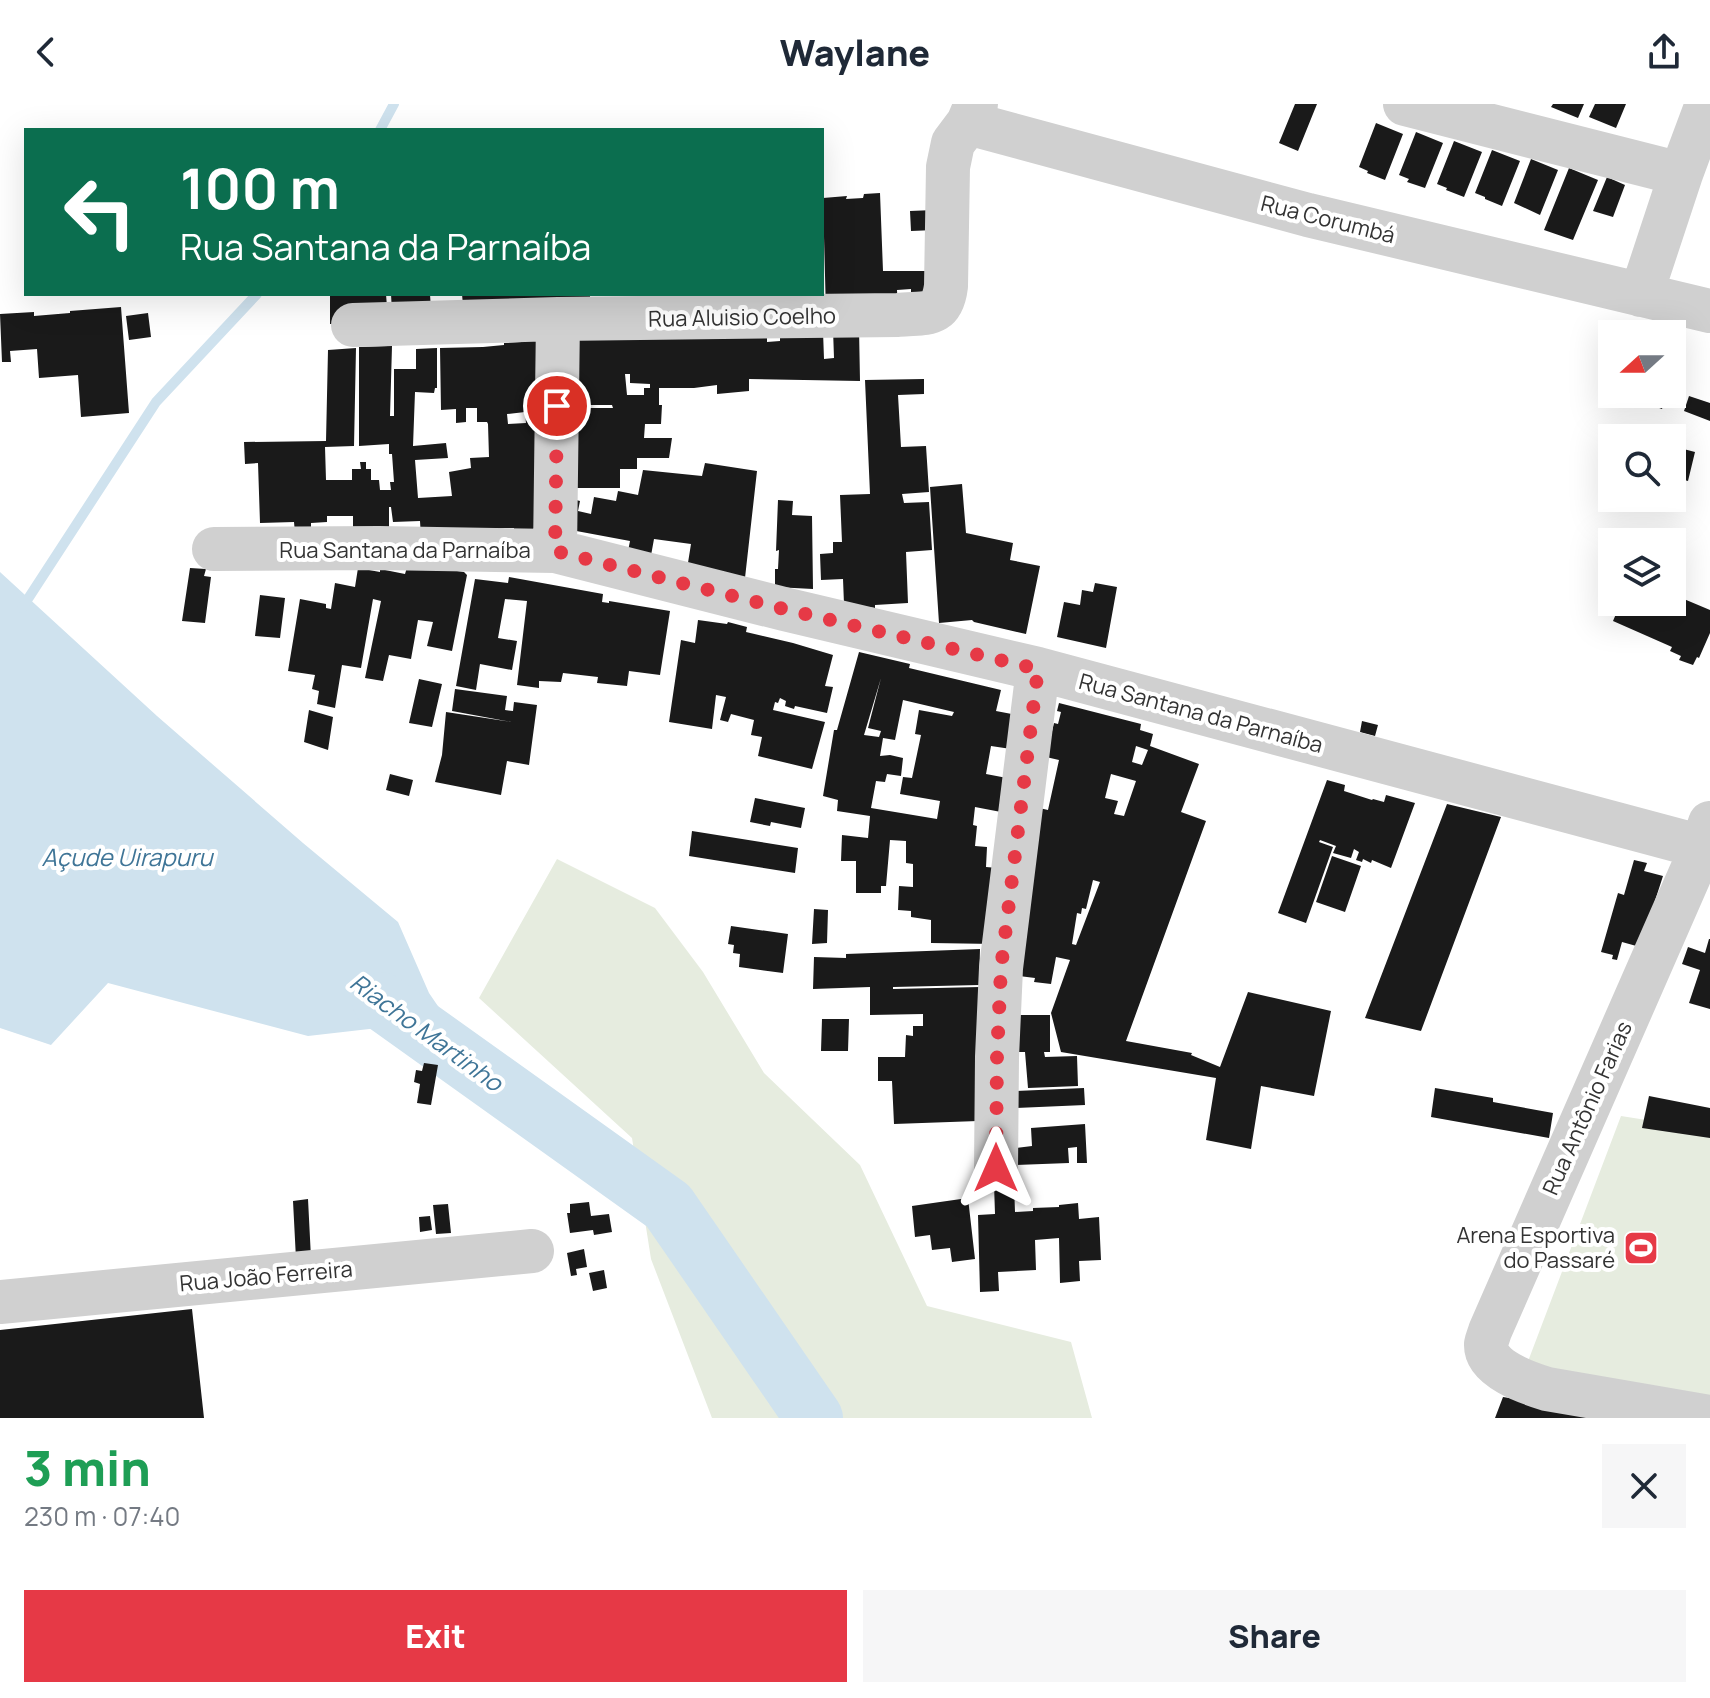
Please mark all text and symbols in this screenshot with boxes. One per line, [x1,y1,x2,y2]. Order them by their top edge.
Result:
text: Waylane [780,28,930,77]
icon: back [24,30,68,74]
icon: share [1642,30,1686,74]
text: 100 m [180,149,340,226]
icon: left [48,160,152,264]
street label: Rua Corumbá [1258,188,1398,250]
text: Rua Santana da Parnaíba [180,222,591,271]
street label: Rua Aluisio Coelho [648,300,836,334]
north arrow [1598,320,1686,408]
map controls [1598,320,1686,616]
pin [523,372,591,440]
icon: arrive [535,384,579,428]
button: search [1598,424,1686,512]
button: layers [1598,528,1686,616]
street label: Rua Santana da Parnaíba [279,535,531,565]
street label: Rua Santana da Parnaíba [1076,666,1326,760]
water label: Açude Uirapuru [41,840,214,873]
water label: Riacho Martinho [344,965,511,1099]
street label: Rua Antônio Farias [1535,1016,1639,1200]
position arrow [954,1126,1038,1210]
place label: Arena Esportiva do Passaré [1456,1220,1615,1275]
sports icon: Arena Esportiva do Passaré [1622,1229,1660,1267]
street label: Rua João Ferreira [178,1254,354,1298]
text: 3 min [24,1435,151,1500]
button: close [1602,1444,1686,1528]
text: 230 m · 07:40 [24,1498,180,1534]
button: Exit [24,1590,847,1682]
button: Share [863,1590,1686,1682]

